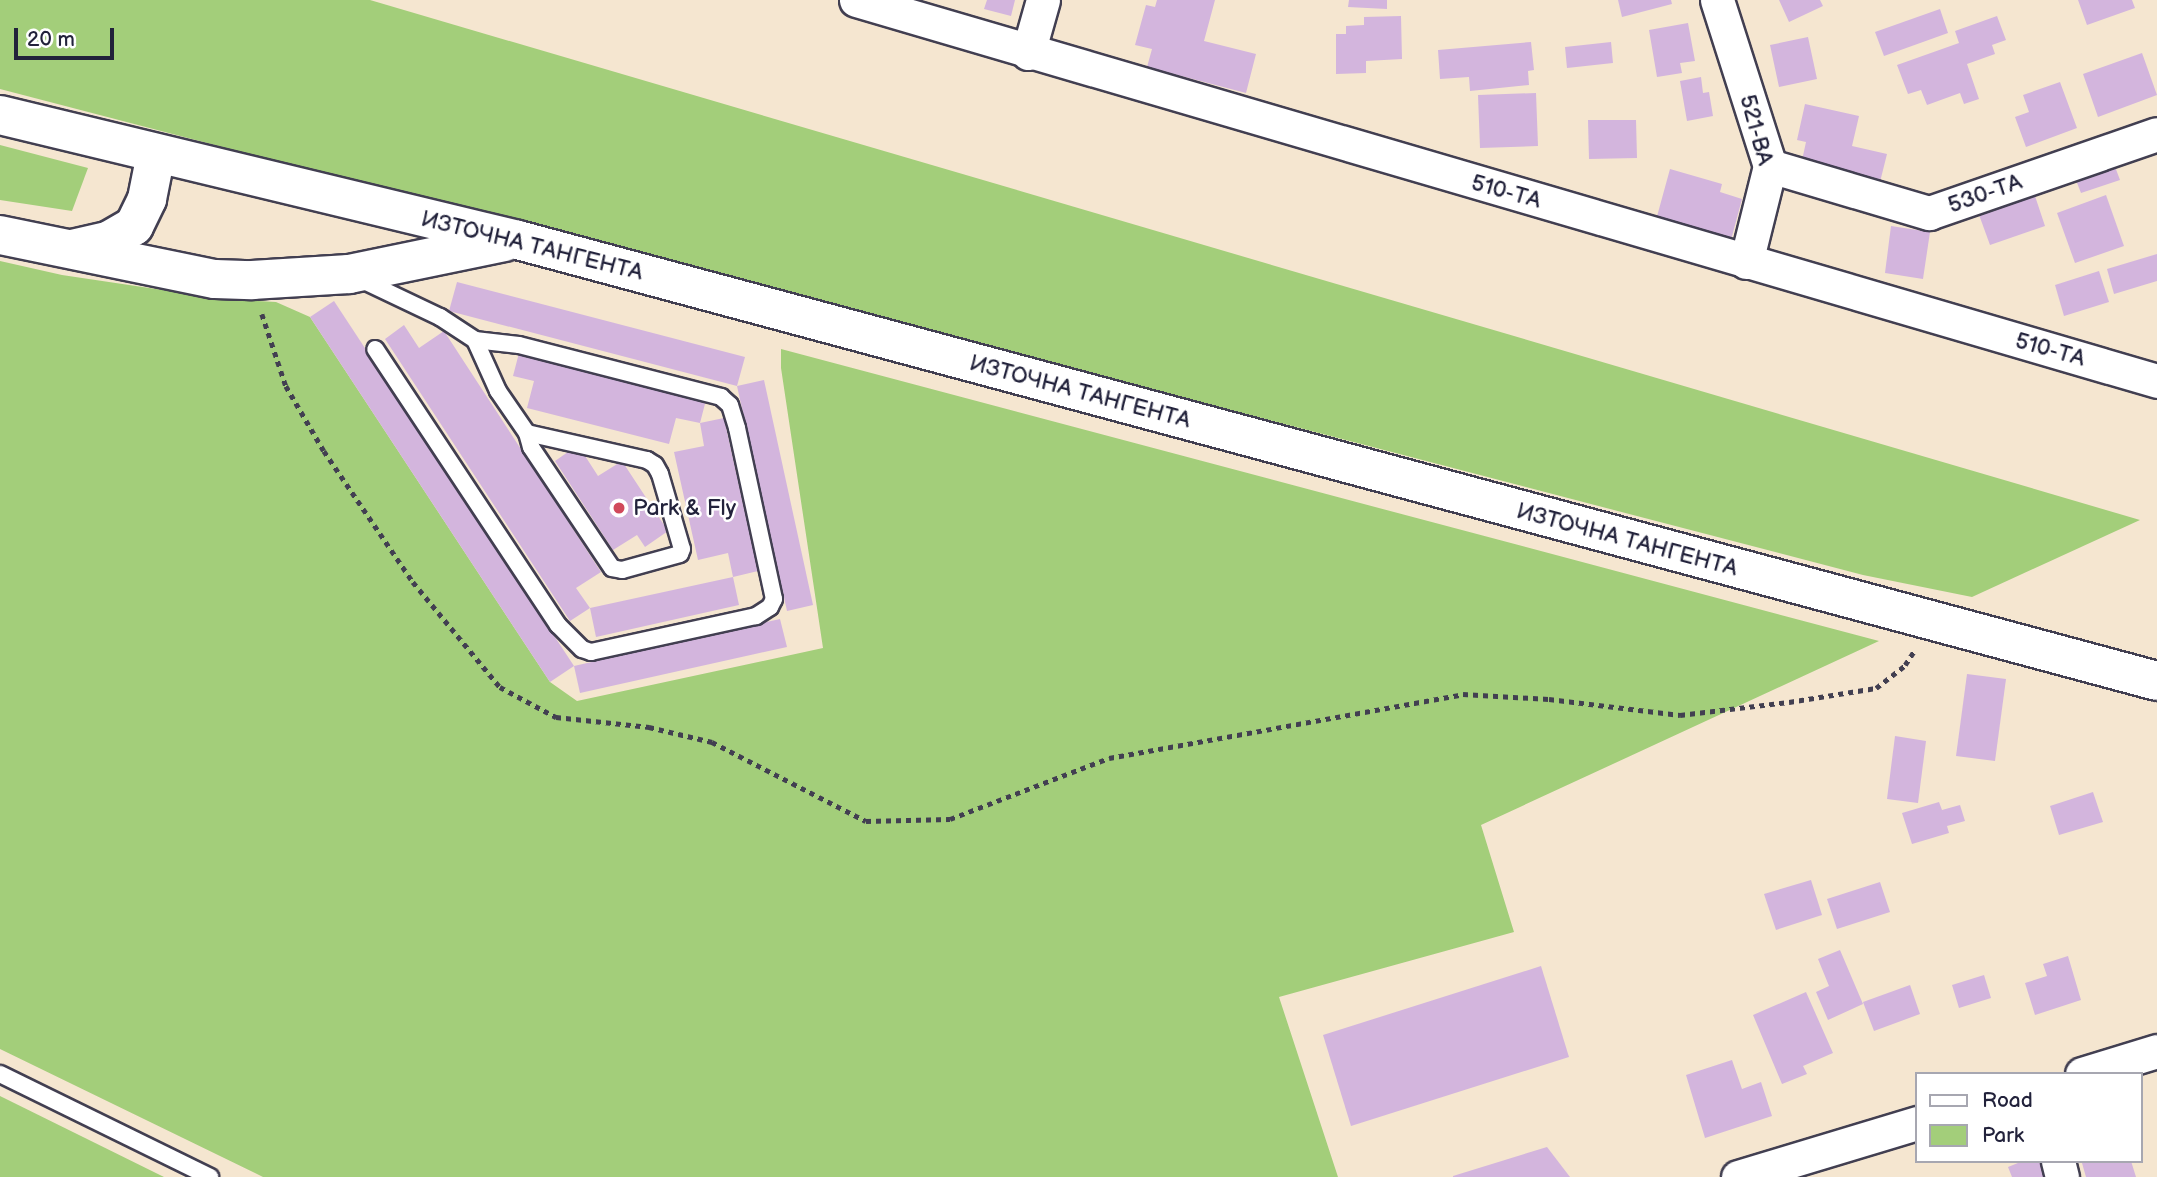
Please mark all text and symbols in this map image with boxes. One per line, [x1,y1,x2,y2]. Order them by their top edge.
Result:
scale bar [18,14,117,58]
text: 20 m [27,27,75,52]
street label: 521-ВА [1733,92,1779,168]
street label: 530-ТА [1944,168,2026,220]
street label: 510-ТА [1468,169,1544,215]
street label: ИЗТОЧНА ТАНГЕНТА [418,205,646,287]
street label: 510-ТА [2012,327,2088,373]
street label: ИЗТОЧНА ТАНГЕНТА [966,349,1194,435]
place label: Park & Fly [633,494,736,522]
street label: ИЗТОЧНА ТАНГЕНТА [1513,497,1741,583]
marker: Park & Fly [611,500,627,516]
legend [1916,1072,2143,1163]
text: Road [1982,1088,2033,1113]
text: Park [1982,1123,2024,1148]

